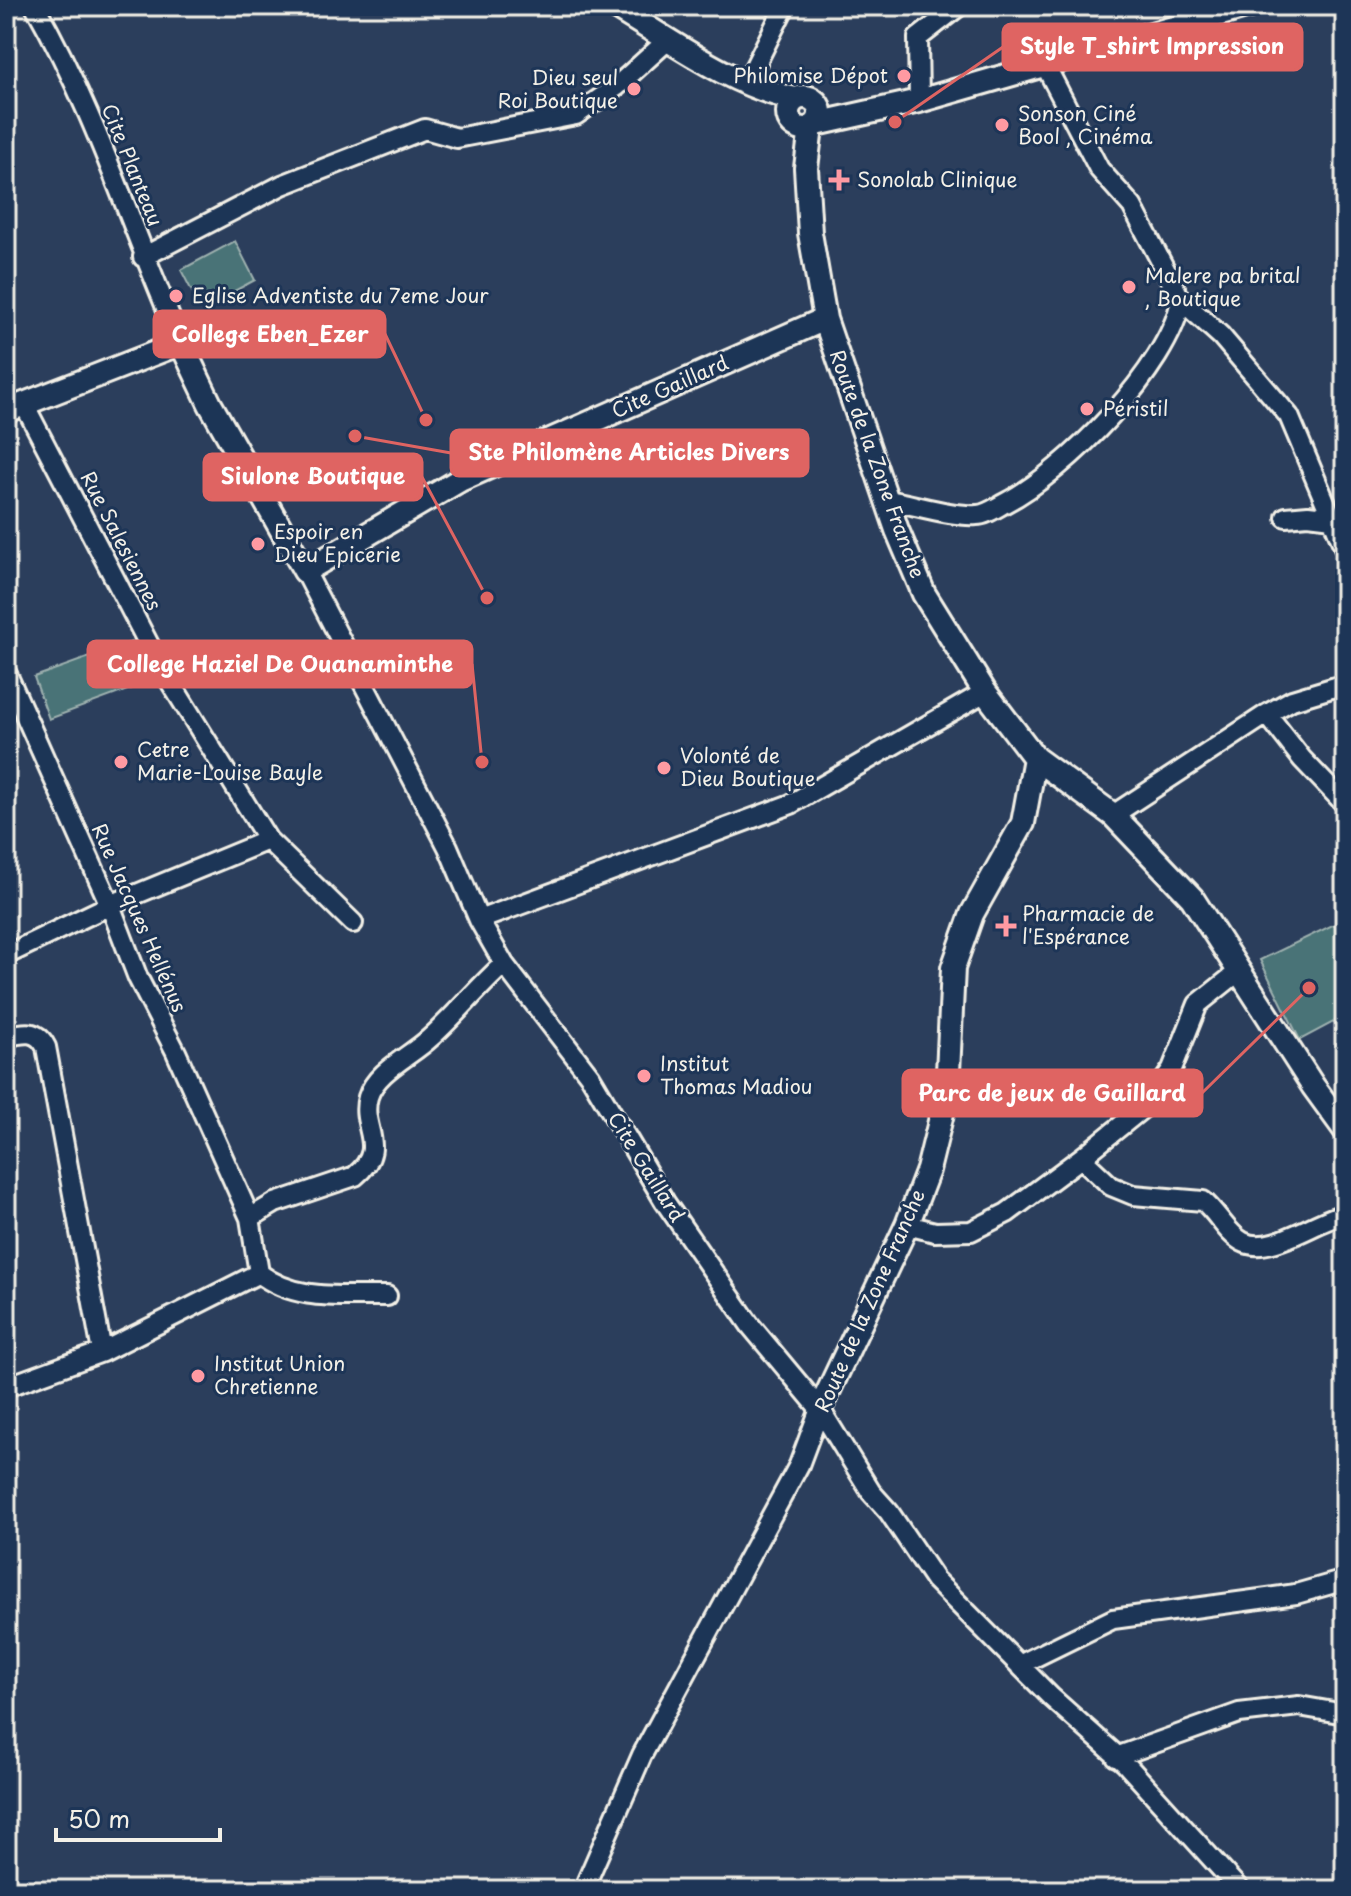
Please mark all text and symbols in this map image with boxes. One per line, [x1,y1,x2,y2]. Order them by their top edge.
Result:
callout: Style T_shirt Impression [1003,24,1302,70]
text: Style T_shirt Impression [1020,28,1284,61]
place label: Philomise Dépot [733,60,888,90]
place label: Dieu seul Roi Boutique [498,62,618,115]
marker: Philomise Dépot [895,67,913,85]
marker: Dieu seul Roi Boutique [625,80,643,98]
place label: Sonson Ciné Bool , Cinéma [1018,98,1153,151]
street label: Cite Planteau [95,99,171,230]
marker: Sonson Ciné Bool , Cinéma [993,116,1011,134]
place label: Sonolab Clinique [857,164,1017,194]
marker: Sonolab Clinique [828,169,850,191]
place label: Malere pa brital , Boutique [1145,260,1301,313]
marker: Malere pa brital , Boutique [1120,278,1138,296]
place label: Eglise Adventiste du 7eme Jour [192,280,489,310]
marker: Eglise Adventiste du 7eme Jour [167,287,185,305]
callout: College Eben_Ezer [154,311,385,357]
text: College Eben_Ezer [171,316,369,349]
street label: Route de la Zone Franche [823,345,933,582]
street label: Cite Gaillard [606,347,733,425]
place label: Péristil [1103,393,1168,423]
marker: Péristil [1078,400,1096,418]
callout: Ste Philomène Articles Divers [451,430,808,476]
text: Ste Philomène Articles Divers [468,434,790,467]
callout: Siulone Boutique [204,454,422,500]
text: Siulone Boutique [221,458,406,491]
street label: Rue Salesiennes [74,466,170,615]
place label: Espoir en Dieu Epicerie [274,516,401,569]
marker: Espoir en Dieu Epicerie [249,535,267,553]
callout: College Haziel De Ouanaminthe [88,641,472,687]
text: College Haziel De Ouanaminthe [107,646,453,679]
place label: Cetre Marie-Louise Bayle [137,734,323,787]
place label: Volonté de Dieu Boutique [680,740,816,793]
marker: Cetre Marie-Louise Bayle [112,753,130,771]
marker: Volonté de Dieu Boutique [655,759,673,777]
street label: Rue Jacques Hellénus [85,818,195,1017]
place label: Pharmacie de l'Espérance [1022,898,1154,951]
marker: Pharmacie de l'Espérance [997,917,1015,935]
place label: Institut Thomas Madiou [660,1048,812,1101]
marker: Institut Thomas Madiou [635,1067,653,1085]
callout: Parc de jeux de Gaillard [903,1070,1202,1116]
text: Parc de jeux de Gaillard [918,1075,1186,1108]
street label: Cite Gaillard [601,1106,693,1227]
street label: Route de la Zone Franche [806,1184,932,1417]
place label: Institut Union Chretienne [214,1348,345,1401]
marker: Institut Union Chretienne [189,1367,207,1385]
scale bar [56,1792,220,1842]
text: 50 m [68,1800,130,1836]

